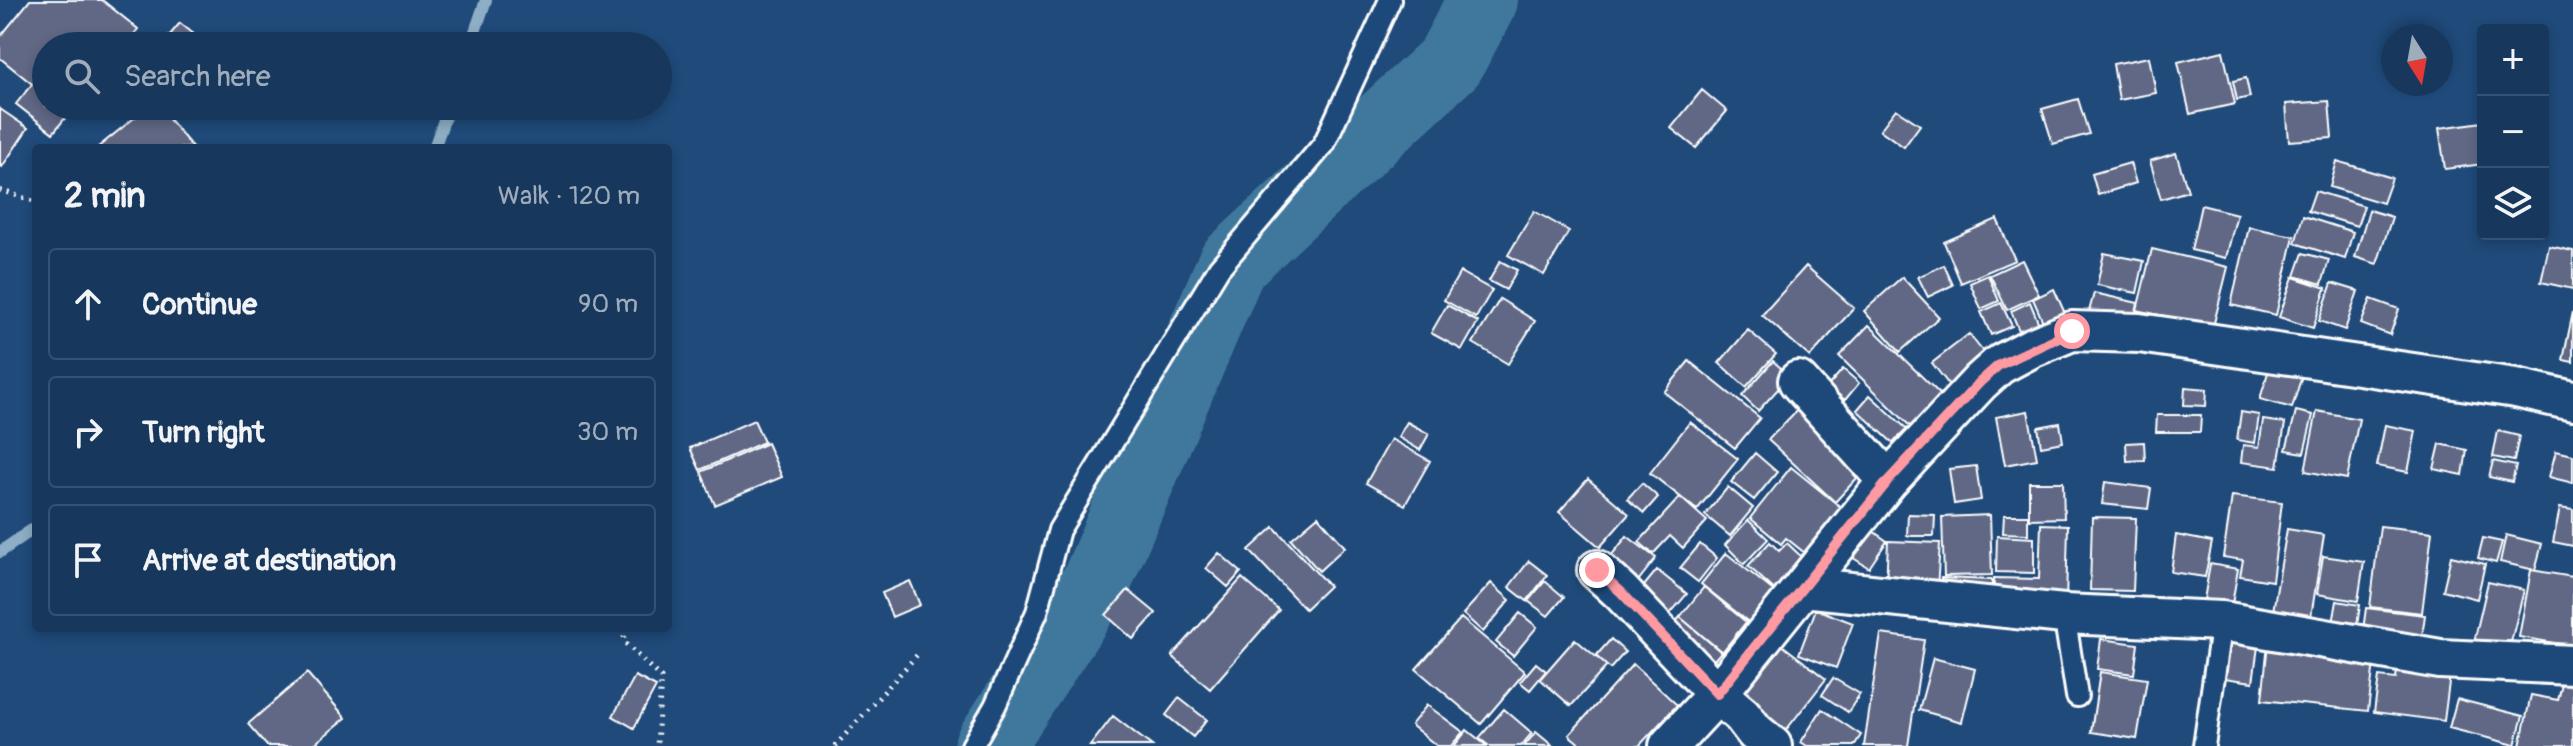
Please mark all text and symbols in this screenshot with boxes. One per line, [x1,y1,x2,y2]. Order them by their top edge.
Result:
north arrow [2381,24,2453,96]
map controls [2477,24,2549,240]
button: + [2477,24,2549,96]
search box [32,32,672,120]
icon: search [60,54,104,98]
text: Search here [124,58,271,95]
button: − [2477,96,2549,168]
button: layers [2477,168,2549,240]
text: 2 min [64,175,146,218]
text: Walk · 120 m [498,180,640,212]
icon: ahead [66,282,110,326]
text: Continue [142,286,257,323]
text: 90 m [578,288,638,320]
route start [2054,313,2090,349]
icon: right [66,410,110,454]
text: Turn right [142,414,265,451]
text: 30 m [577,416,638,448]
icon: arrive [66,538,110,582]
text: Arrive at destination [142,542,396,579]
route end [1579,552,1615,588]

